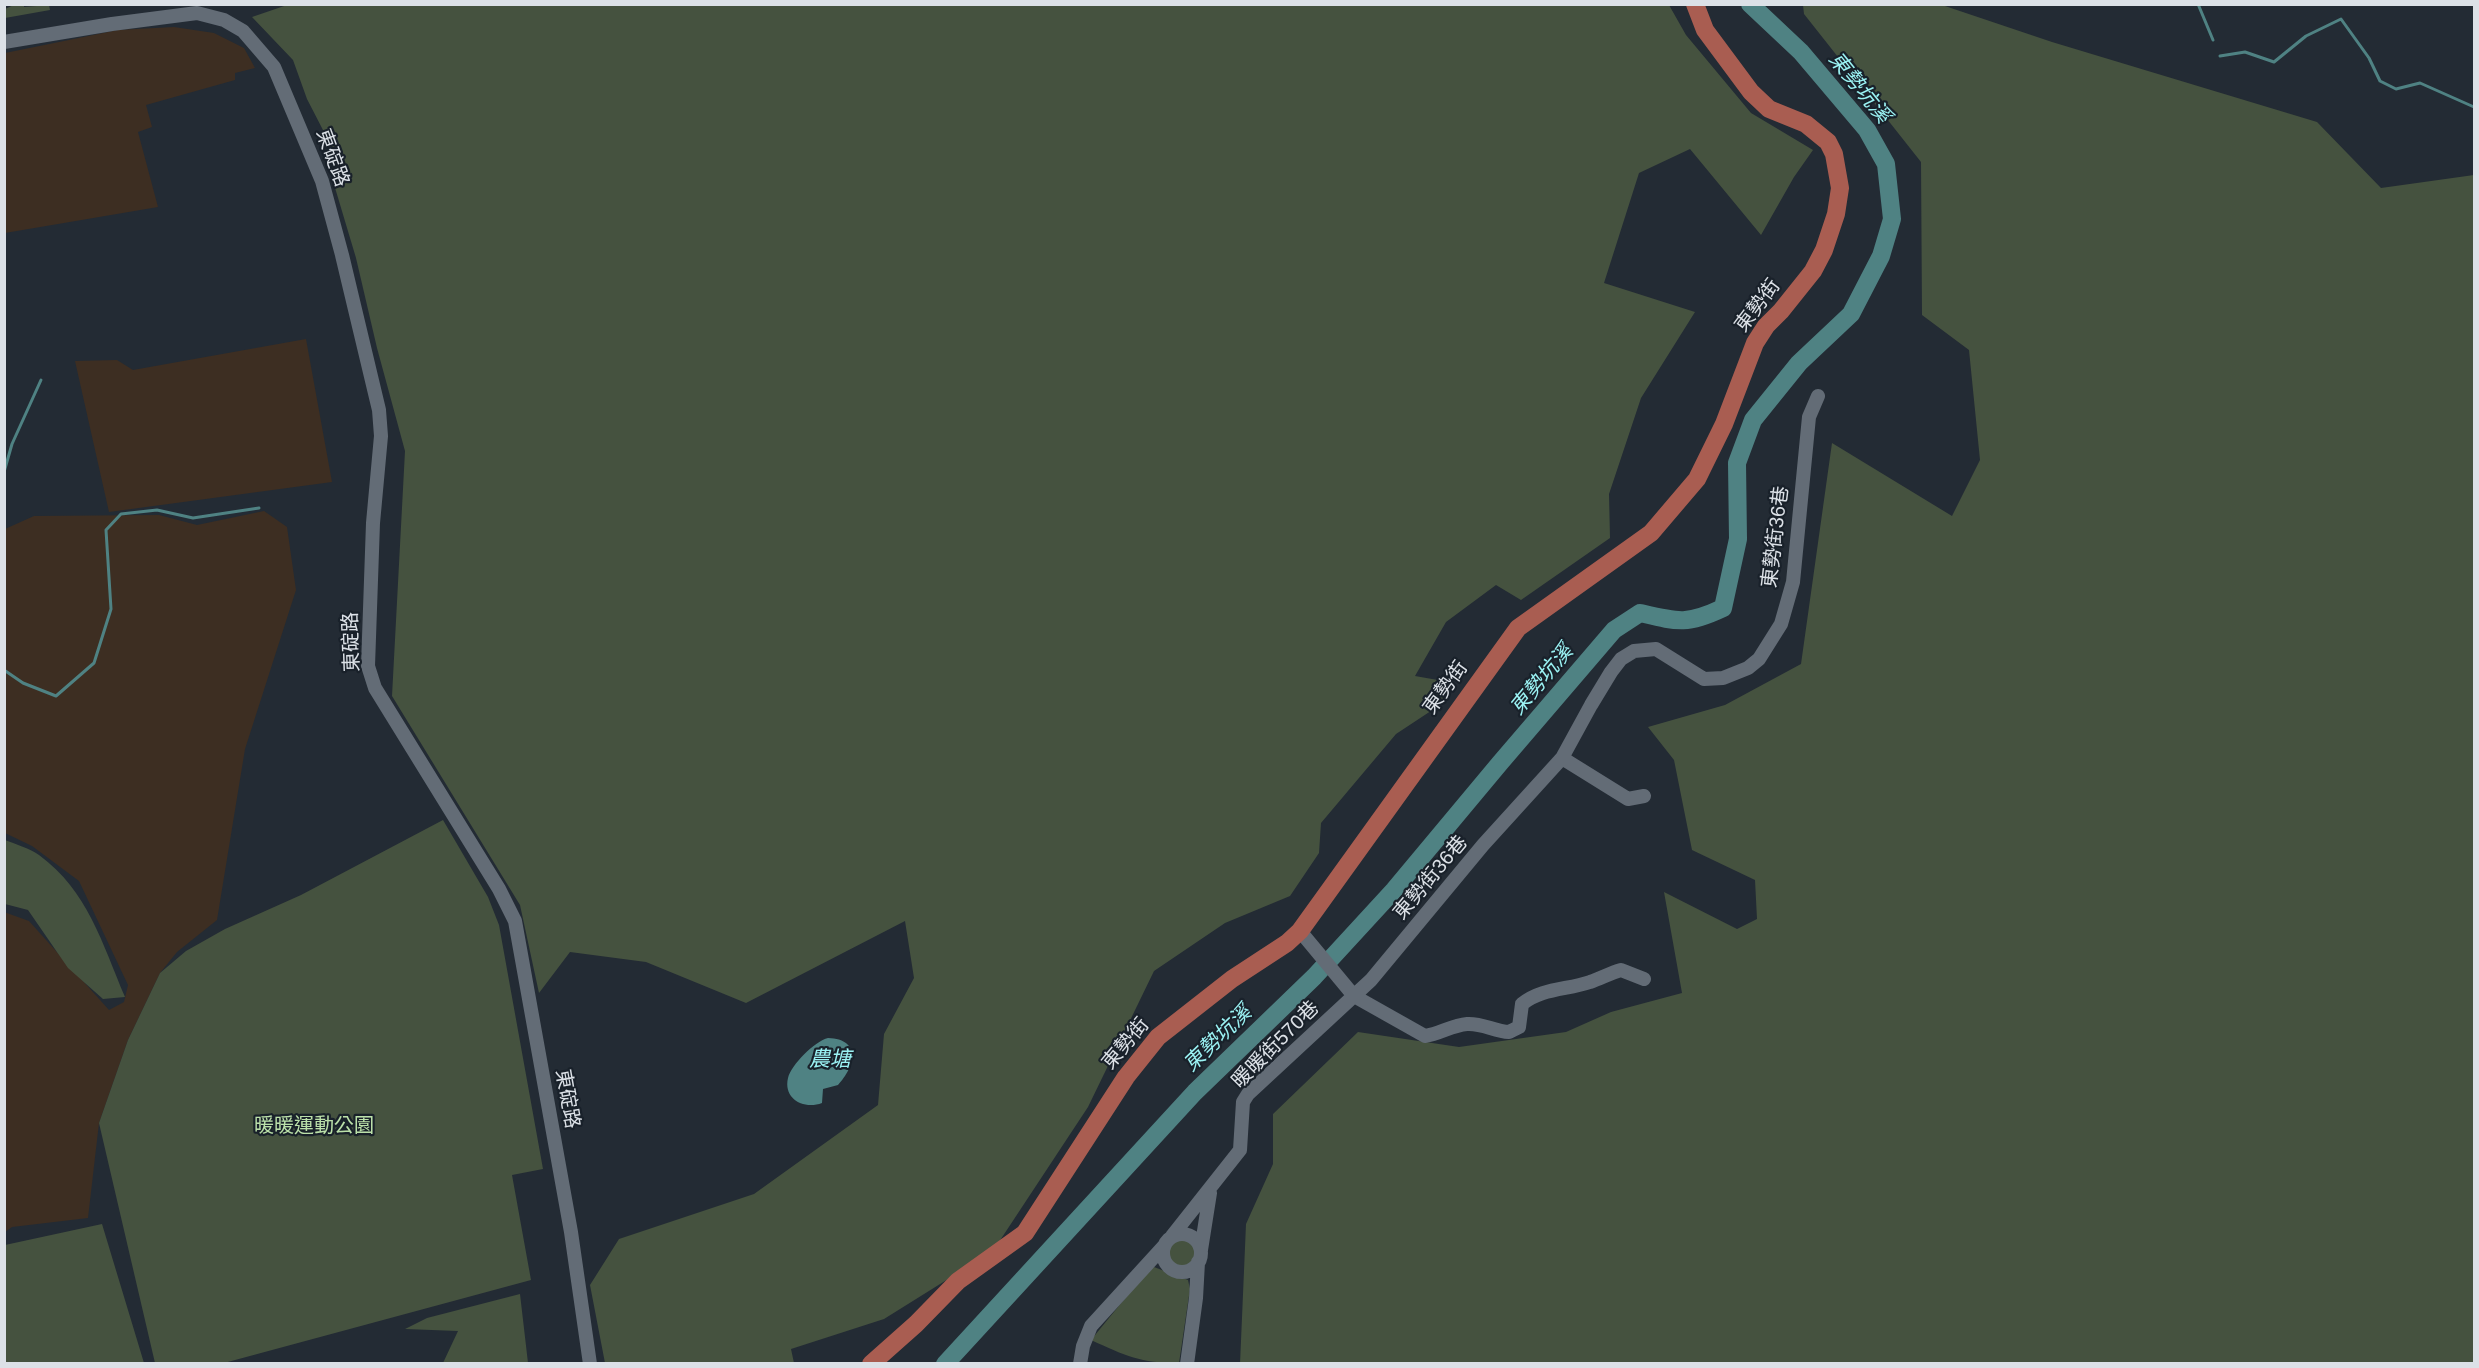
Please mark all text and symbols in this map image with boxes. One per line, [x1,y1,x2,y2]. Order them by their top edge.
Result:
water label: 東勢坑溪 [1823,47,1895,129]
street label: 東碇路 [310,126,354,190]
street label: 東勢街 [1730,275,1786,337]
street label: 東勢街36巷 [1758,485,1794,589]
street label: 東碇路 [339,612,365,672]
water label: 東勢坑溪 [1505,640,1579,720]
street label: 東勢街 [1419,657,1473,719]
street label: 東勢街36巷 [1389,831,1473,925]
street label: 暖暖街570巷 [1227,996,1325,1094]
water label: 東勢坑溪 [1179,1001,1257,1077]
street label: 東勢街 [1098,1013,1154,1075]
water label: 農塘 [809,1047,851,1073]
street label: 東碇路 [550,1067,584,1131]
park label: 暖暖運動公園 [254,1114,374,1138]

